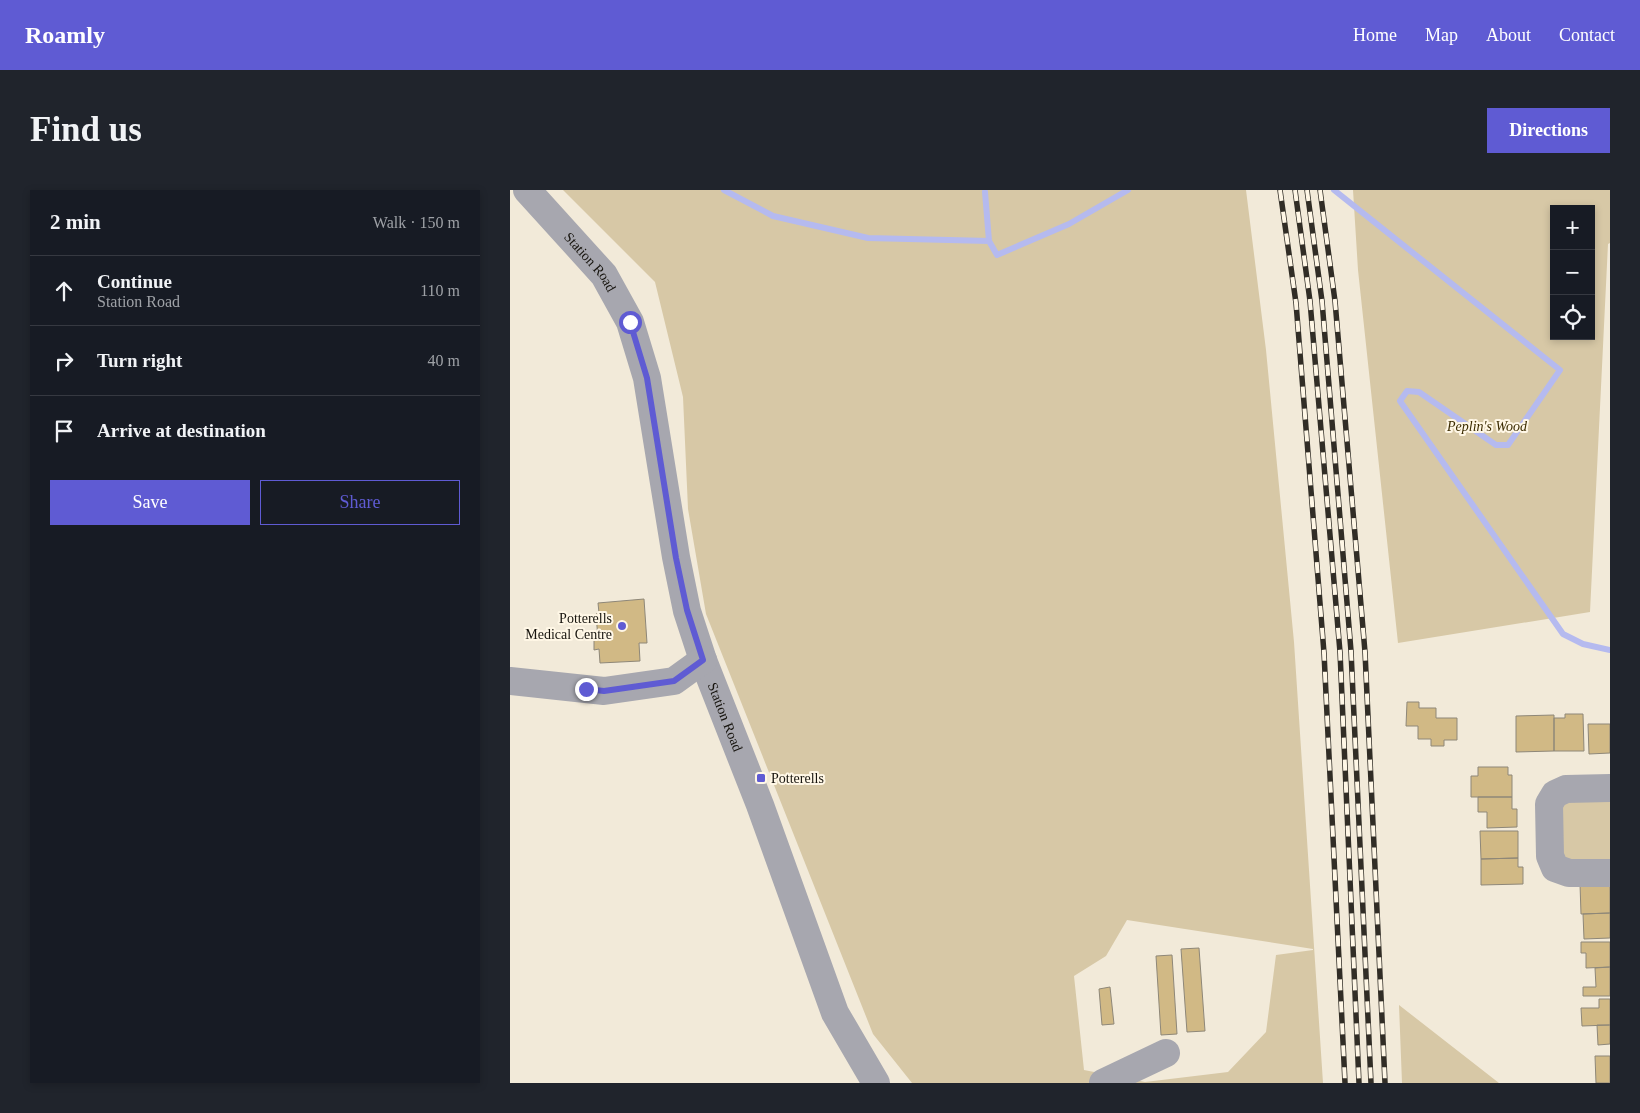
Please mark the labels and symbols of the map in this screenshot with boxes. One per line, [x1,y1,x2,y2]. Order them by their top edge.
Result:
street label: Station Road [561,229,619,294]
route start [619,311,642,334]
park label: Peplin's Wood [1446,419,1528,434]
place label: Potterells Medical Centre [525,611,612,642]
marker: Potterells Medical Centre [616,620,628,632]
route end [575,678,598,701]
street label: Station Road [705,680,745,754]
place label: Potterells [771,771,824,786]
marker: Potterells [755,772,767,784]

